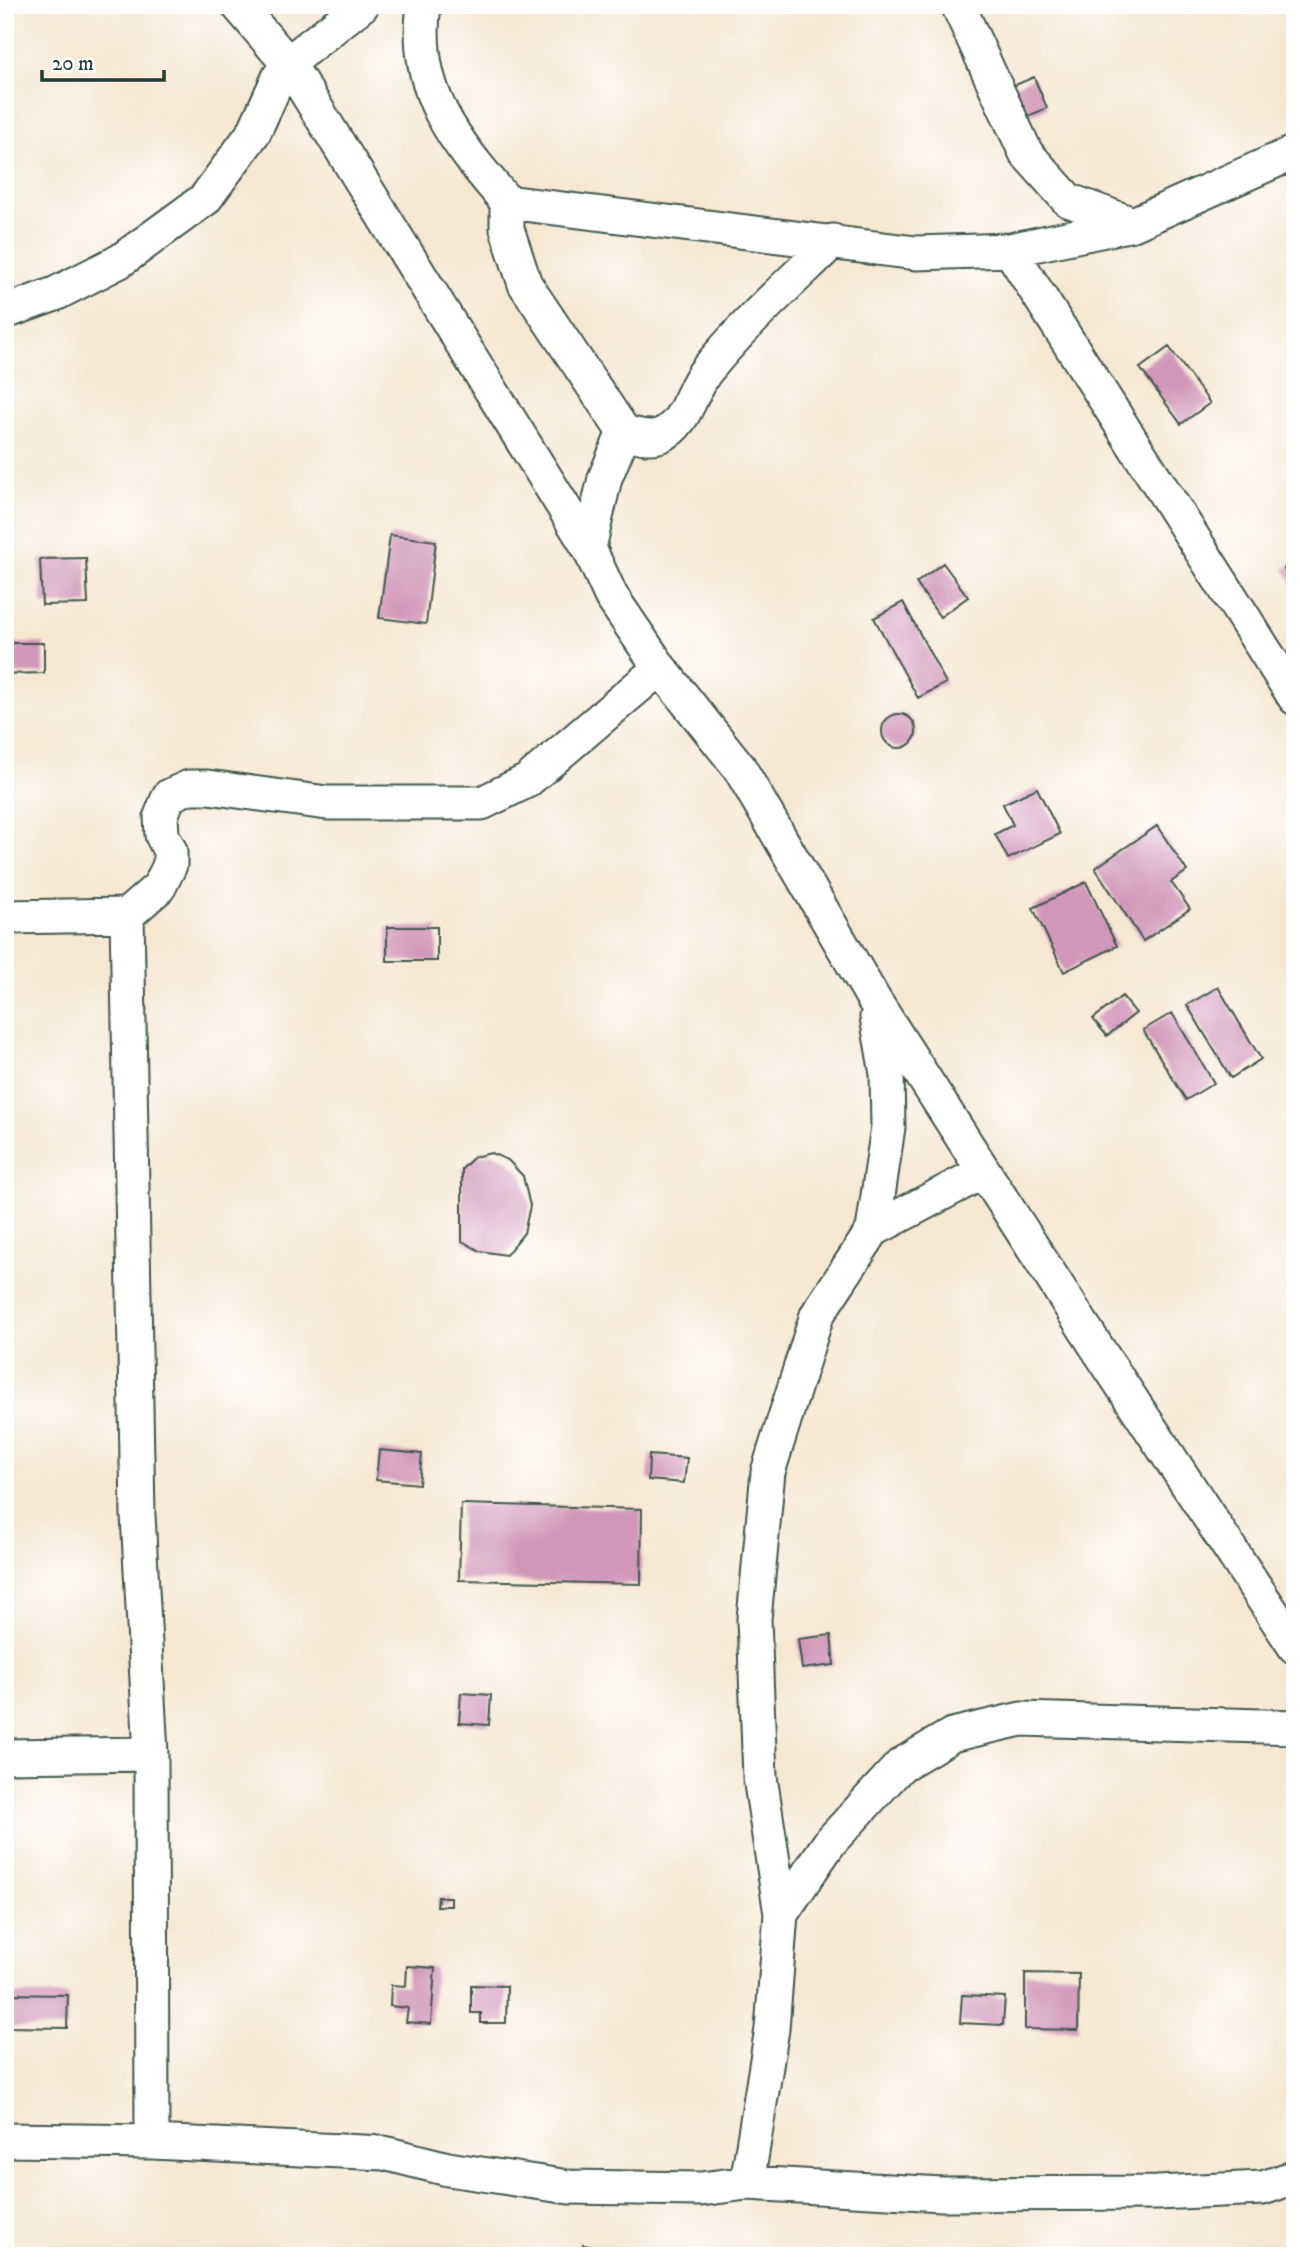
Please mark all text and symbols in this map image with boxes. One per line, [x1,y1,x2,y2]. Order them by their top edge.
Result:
scale bar [42,38,164,82]
text: 20 m [52,51,94,77]

